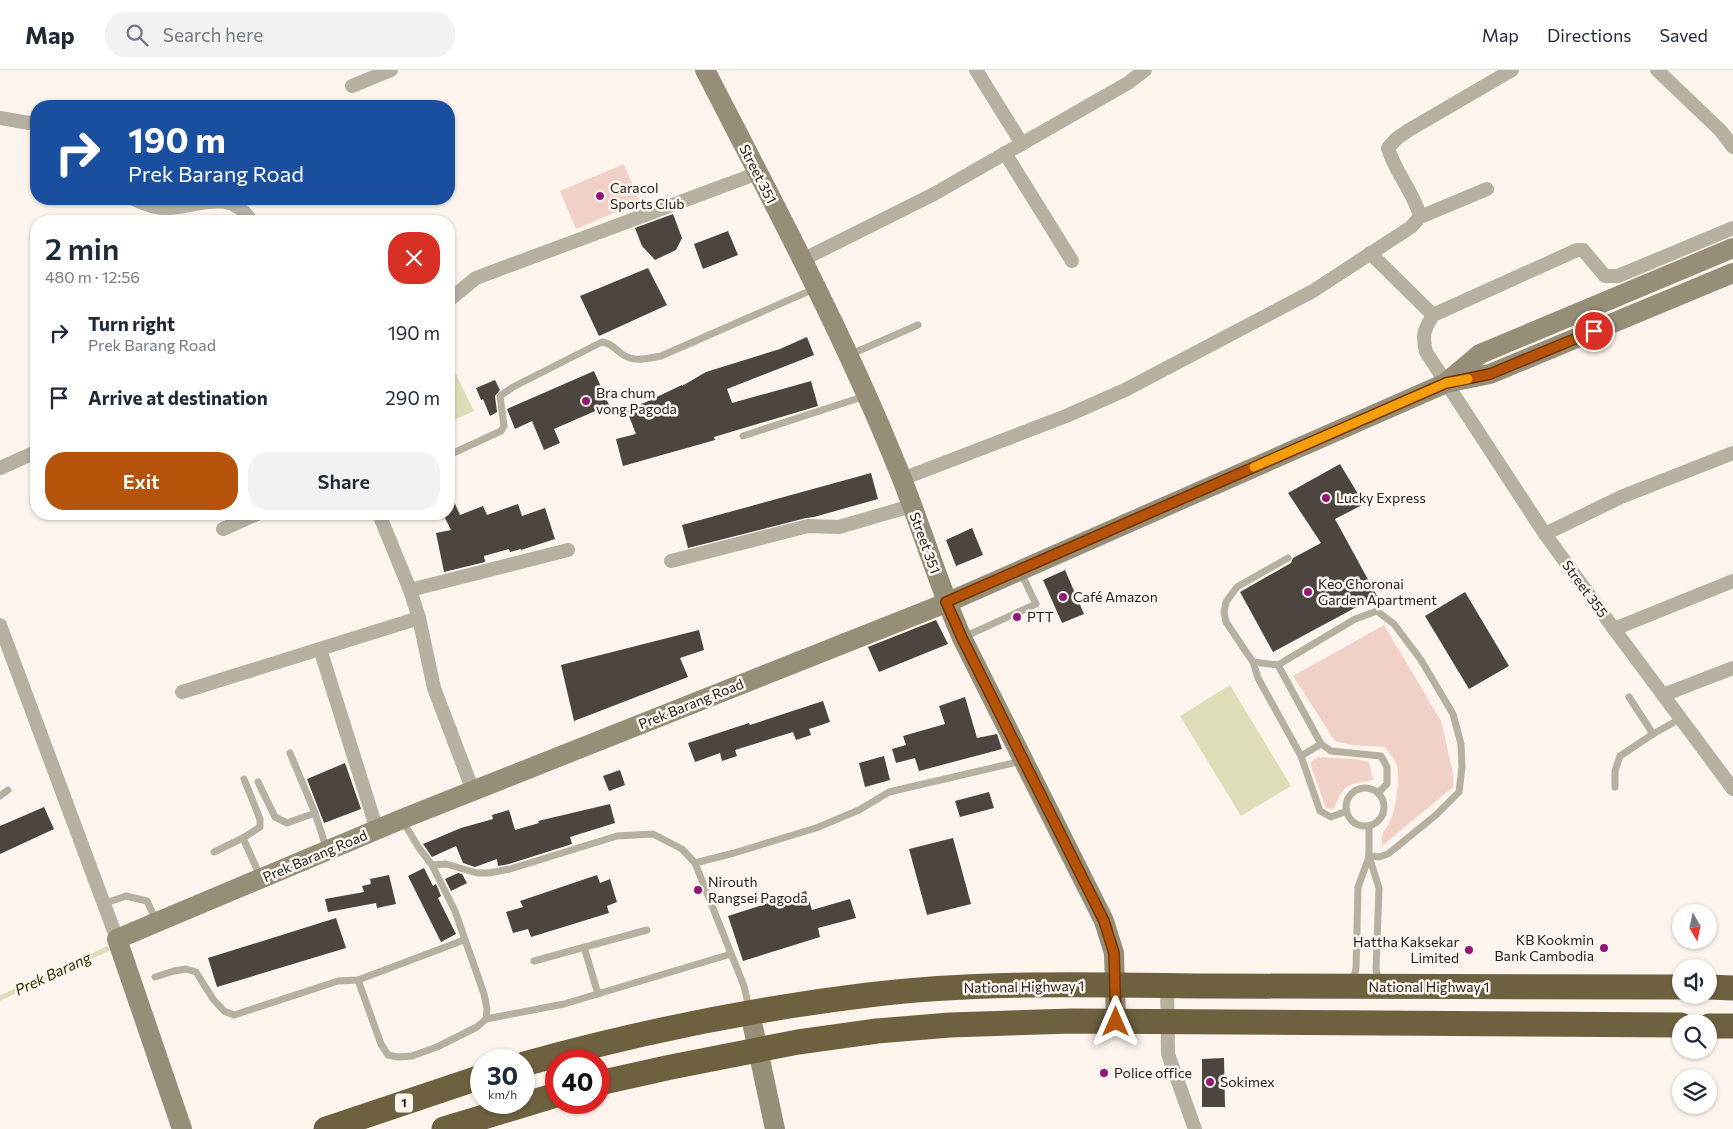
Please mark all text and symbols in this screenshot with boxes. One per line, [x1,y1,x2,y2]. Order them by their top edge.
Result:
search box [105,12,455,57]
text: Map [25,20,75,49]
icon: search [123,21,151,49]
text: Search here [163,23,263,46]
text: Map [1482,24,1519,46]
text: Directions [1547,24,1631,46]
text: Saved [1659,24,1708,46]
text: 190 m [128,117,226,160]
icon: right [45,120,110,185]
street label: Street 351 [736,141,781,206]
text: Prek Barang Road [128,160,304,187]
place label: Caracol Sports Club [610,179,685,212]
marker: Caracol Sports Club [594,190,606,202]
text: 2 min [45,229,119,266]
button: close [388,232,440,284]
text: 480 m · 12:56 [45,267,140,286]
pin [1573,310,1615,352]
text: Turn right [88,312,175,335]
icon: arrive [1580,317,1608,345]
icon: right [45,319,73,347]
text: 190 m [388,321,440,344]
text: Prek Barang Road [88,335,216,354]
icon: arrive [45,384,73,412]
place label: Bra chum vong Pagoda [596,384,677,417]
text: Arrive at destination [88,386,268,409]
text: 290 m [385,386,440,409]
marker: Bra chum vong Pagoda [580,395,592,407]
button: Exit [45,452,238,510]
button: Share [248,452,440,510]
place label: Lucky Express [1336,489,1426,506]
marker: Lucky Express [1320,492,1332,504]
street label: Street 351 [906,510,944,576]
street label: Street 355 [1559,557,1612,621]
place label: Keo Choronai Garden Apartment [1318,575,1437,608]
marker: Keo Choronai Garden Apartment [1302,586,1314,598]
place label: Café Amazon [1073,588,1158,605]
marker: Café Amazon [1057,591,1069,603]
place label: PTT [1027,608,1054,625]
marker: PTT [1011,611,1023,623]
street label: Prek Barang Road [636,675,746,732]
street label: Prek Barang Road [260,826,370,885]
place label: Nirouth Rangsei Pagoda [708,873,808,906]
marker: Nirouth Rangsei Pagoda [692,884,704,896]
north arrow [1672,904,1718,949]
map controls [1672,904,1717,1114]
place label: KB Kookmin Bank Cambodia [1495,931,1594,964]
place label: Hattha Kaksekar Limited [1353,933,1459,966]
marker: KB Kookmin Bank Cambodia [1598,942,1610,954]
marker: Hattha Kaksekar Limited [1463,944,1475,956]
water label: Prek Barang [12,947,94,999]
button: sound [1672,959,1717,1004]
street label: National Highway 1 [963,977,1085,996]
street label: National Highway 1 [1369,978,1489,995]
position arrow [1089,995,1141,1047]
button: search [1672,1014,1717,1059]
speed limit sign: 40 [545,1049,610,1114]
text: 30 [487,1060,518,1090]
place label: Police office [1114,1064,1192,1081]
marker: Police office [1098,1067,1110,1079]
button: layers [1672,1069,1717,1114]
place label: Sokimex [1220,1073,1275,1090]
marker: Sokimex [1204,1076,1216,1088]
text: km/h [488,1087,517,1101]
road number: 1 [395,1094,413,1112]

